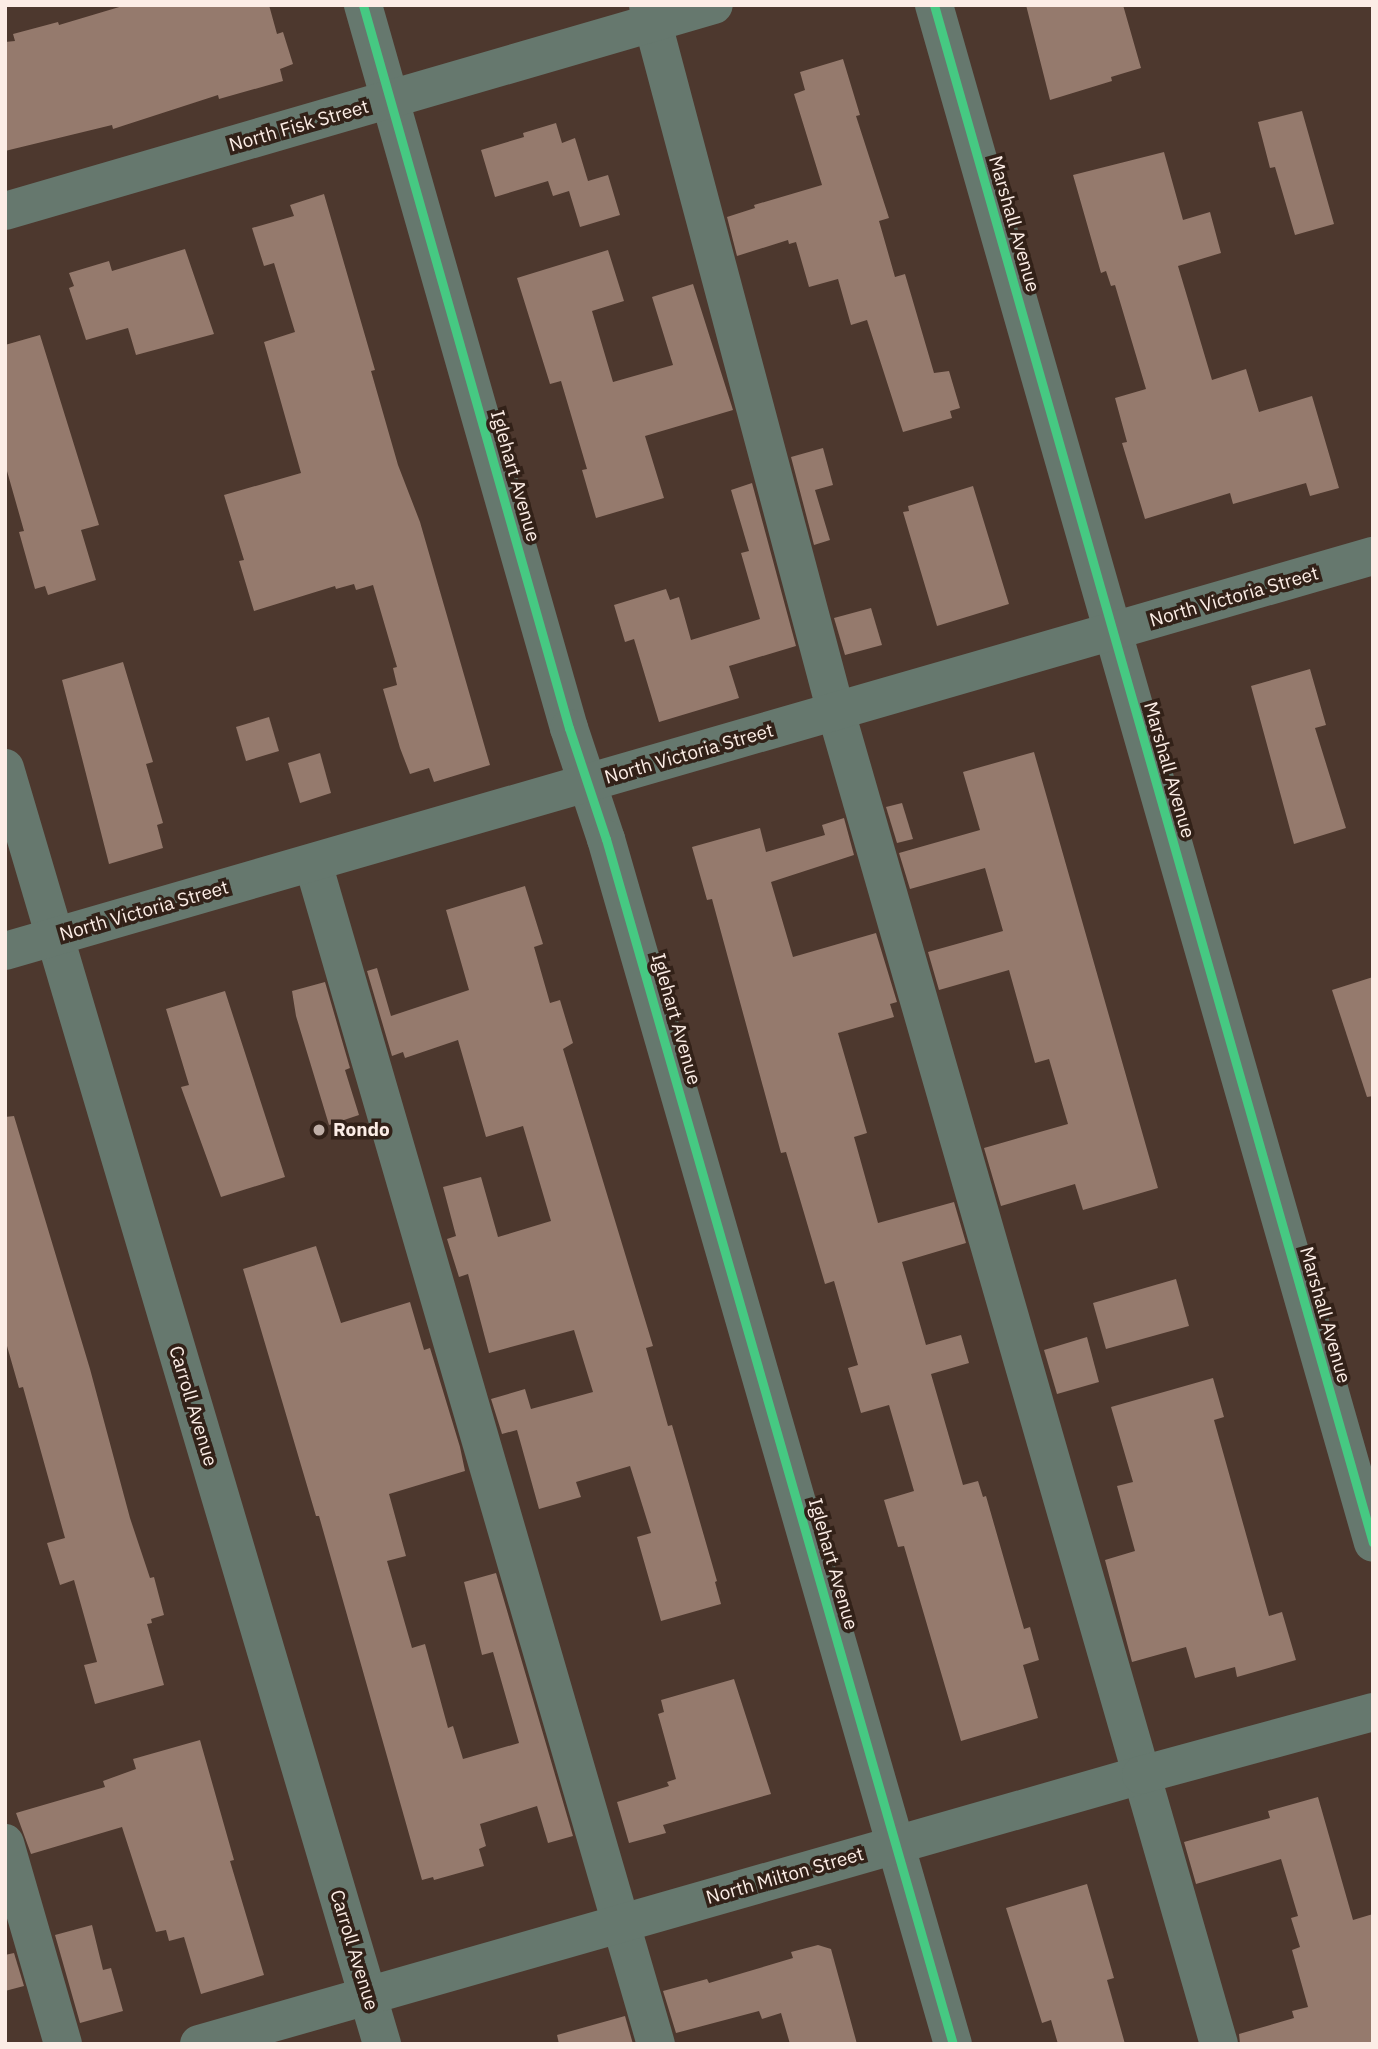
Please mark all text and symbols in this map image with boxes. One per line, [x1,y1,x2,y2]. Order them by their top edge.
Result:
street label: North Fisk Street [227,95,371,157]
street label: Marshall Avenue [984,153,1044,295]
street label: Iglehart Avenue [485,408,545,544]
street label: North Victoria Street [1147,562,1321,632]
street label: Marshall Avenue [1139,699,1199,841]
street label: North Victoria Street [602,719,776,789]
street label: North Victoria Street [57,876,231,946]
street label: Iglehart Avenue [646,951,706,1087]
place label: Rondo [333,1119,390,1141]
marker: Rondo [311,1122,327,1138]
street label: Marshall Avenue [1295,1244,1355,1386]
street label: Carroll Avenue [164,1343,222,1469]
street label: Iglehart Avenue [803,1496,863,1632]
street label: North Milton Street [704,1843,866,1909]
street label: Carroll Avenue [325,1887,383,2013]

